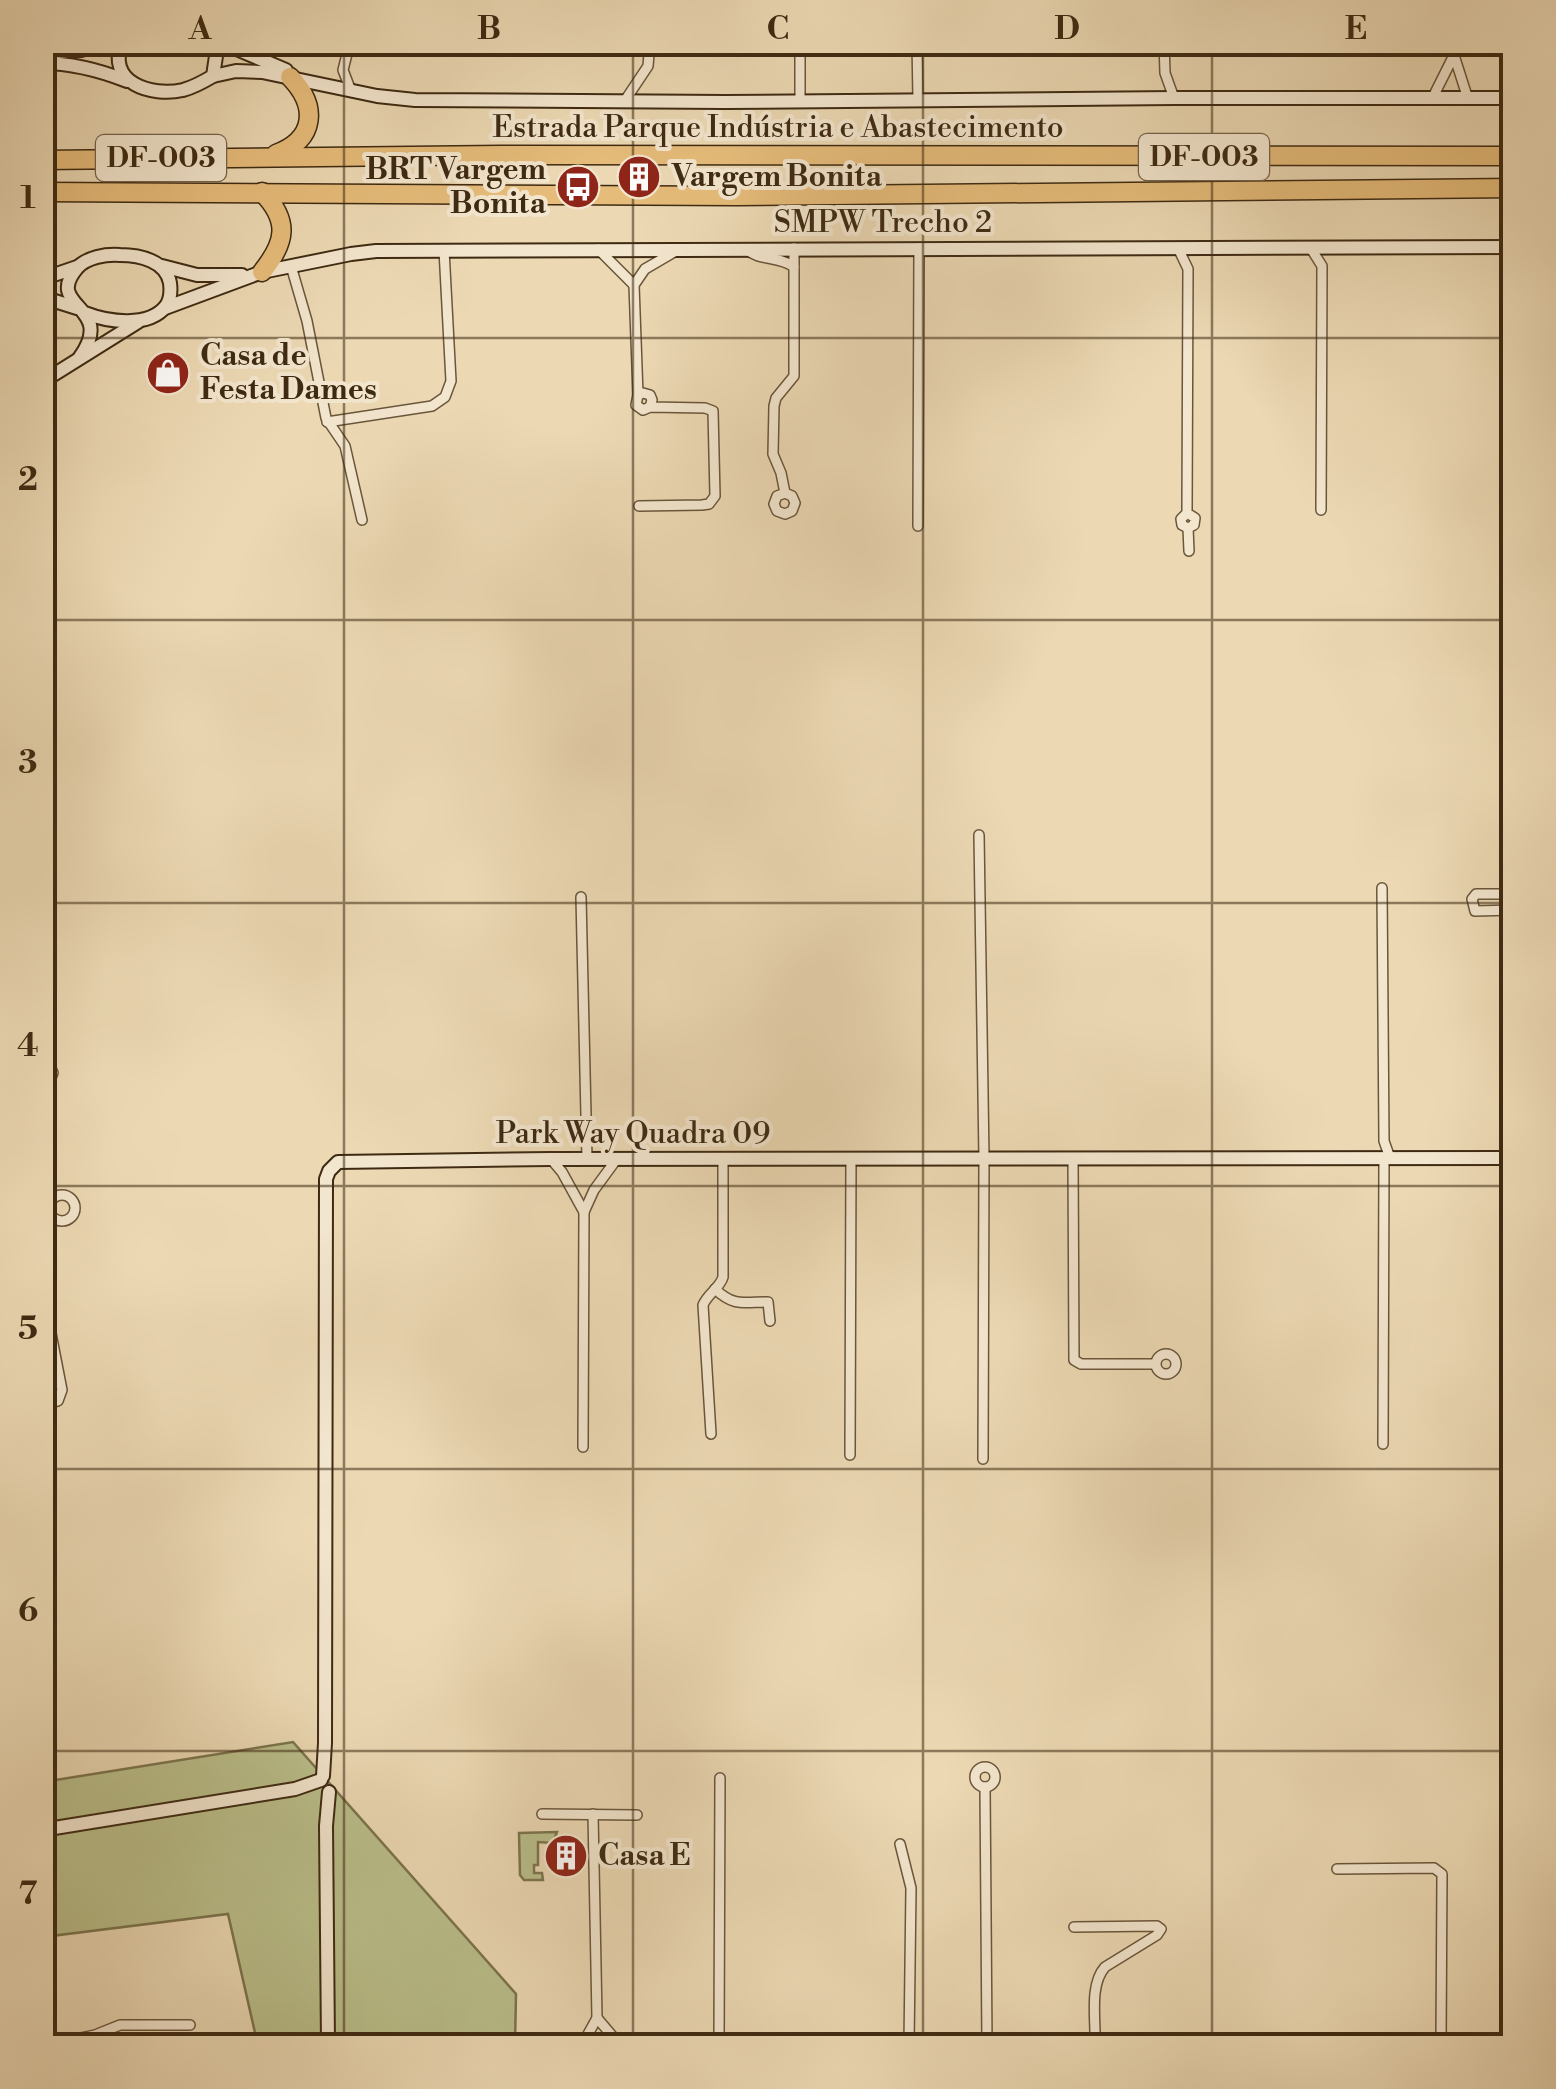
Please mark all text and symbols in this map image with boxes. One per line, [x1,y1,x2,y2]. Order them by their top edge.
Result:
text: A [188,9,213,49]
text: B [477,9,501,49]
text: C [767,9,789,49]
text: D [1054,9,1080,49]
text: E [1345,9,1367,49]
street label: Estrada Parque Indústria e Abastecimento [492,109,1064,147]
road number: DF-003 [1139,134,1269,180]
road number: DF-003 [96,135,226,181]
place label: BRT Vargem Bonita [365,151,547,223]
building icon: Vargem Bonita [616,154,662,200]
place label: Vargem Bonita [671,158,883,196]
bus stop icon: BRT Vargem Bonita [555,164,601,210]
text: 1 [20,178,36,218]
street label: SMPW Trecho 2 [774,204,992,242]
place label: Casa de Festa Dames [200,337,377,409]
shop icon: Casa de Festa Dames [145,350,191,396]
text: 2 [18,460,38,500]
text: 3 [18,743,38,783]
text: 4 [17,1026,39,1066]
street label: Park Way Quadra 09 [496,1115,770,1153]
text: 5 [18,1309,38,1349]
text: 6 [18,1591,38,1631]
building icon: Casa E [543,1833,589,1879]
place label: Casa E [598,1837,690,1875]
text: 7 [19,1874,38,1914]

